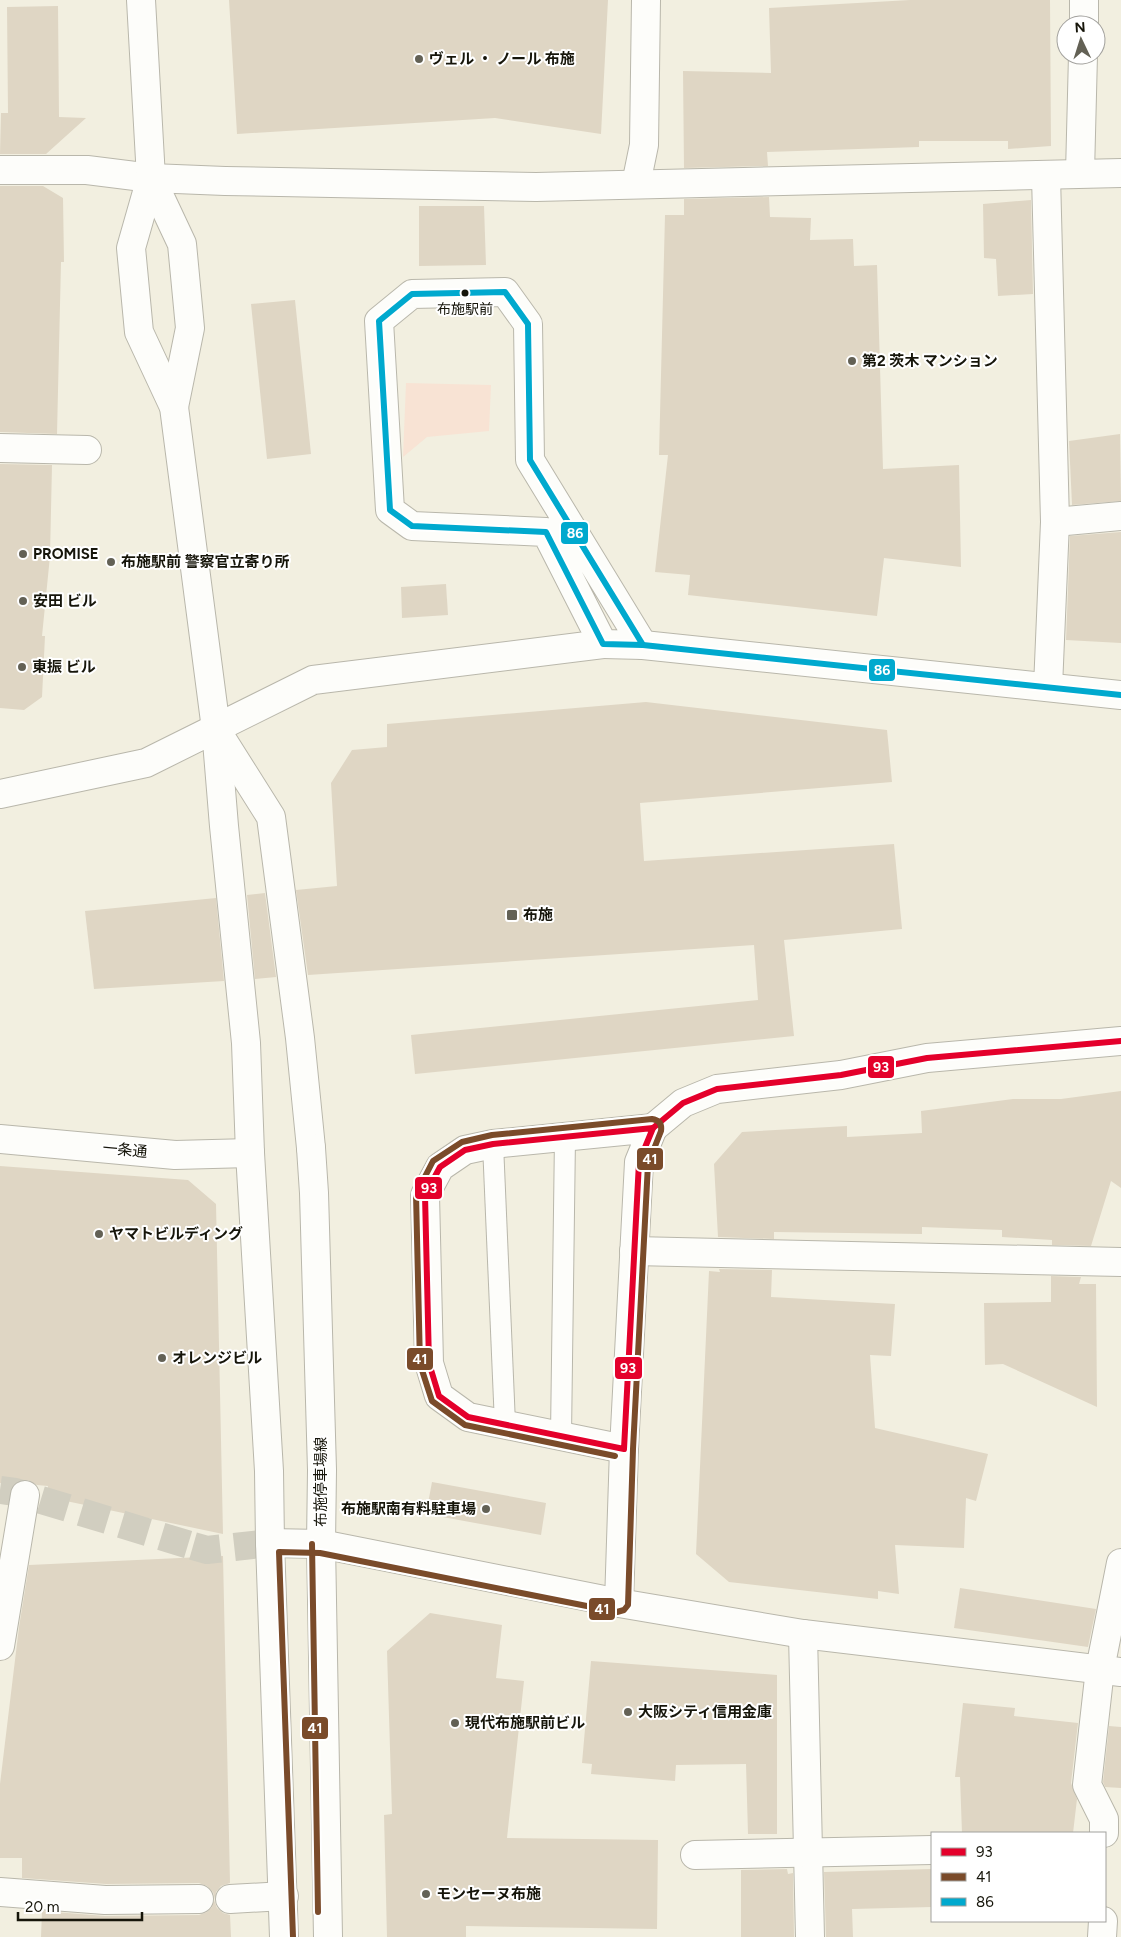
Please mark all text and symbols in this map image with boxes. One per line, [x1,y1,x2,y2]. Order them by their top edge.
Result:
north arrow [1056,15,1106,65]
text: N [1074,19,1086,36]
place label: ヴェル ・ ノール 布施 [429,50,575,68]
marker: ヴェル ・ ノール 布施 [413,53,425,65]
marker: 布施駅前 [460,288,470,298]
place label: 布施駅前 [437,301,493,318]
place label: 第2 茨木 マンション [862,352,998,370]
marker: 第2 茨木 マンション [846,355,858,367]
line badge: 86 [560,521,589,545]
text: 86 [567,525,583,542]
place label: PROMISE [33,545,99,563]
marker: PROMISE [17,548,29,560]
place label: 布施駅前 警察官立寄り所 [121,553,290,571]
marker: 布施駅前 警察官立寄り所 [105,556,117,568]
place label: 安田 ビル [33,592,97,610]
marker: 安田 ビル [17,595,29,607]
place label: 東振 ビル [32,658,96,676]
line badge: 86 [868,658,896,682]
marker: 東振 ビル [16,661,28,673]
text: 86 [874,662,890,679]
place label: 布施 [523,906,553,924]
marker: 布施 [505,908,519,922]
line badge: 93 [867,1055,895,1079]
text: 93 [873,1059,889,1076]
street label: 一条通 [102,1139,148,1161]
line badge: 41 [636,1147,664,1171]
text: 41 [643,1151,657,1168]
line badge: 93 [414,1176,443,1200]
text: 93 [421,1180,437,1197]
place label: ヤマトビルディング [109,1225,243,1243]
marker: ヤマトビルディング [93,1228,105,1240]
line badge: 41 [406,1347,434,1371]
place label: オレンジビル [172,1349,262,1367]
text: 41 [413,1351,427,1368]
marker: オレンジビル [156,1352,168,1364]
line badge: 93 [614,1356,643,1380]
text: 93 [620,1360,636,1377]
street label: 布施停車場線 [312,1437,330,1527]
place label: 布施駅南有料駐車場 [341,1500,476,1518]
marker: 布施駅南有料駐車場 [480,1503,492,1515]
line badge: 41 [588,1597,616,1621]
text: 41 [595,1601,609,1618]
place label: 大阪シティ信用金庫 [638,1703,772,1721]
marker: 大阪シティ信用金庫 [622,1706,634,1718]
place label: 現代布施駅前ビル [465,1714,585,1732]
line badge: 41 [301,1716,329,1740]
marker: 現代布施駅前ビル [449,1717,461,1729]
text: 41 [308,1720,322,1737]
legend [931,1832,1106,1922]
text: 93 [976,1843,993,1861]
text: 41 [976,1868,992,1886]
place label: モンセーヌ布施 [436,1885,541,1903]
marker: モンセーヌ布施 [420,1888,432,1900]
scale bar [18,1890,141,1922]
text: 86 [976,1893,994,1911]
text: 20 m [25,1898,59,1916]

